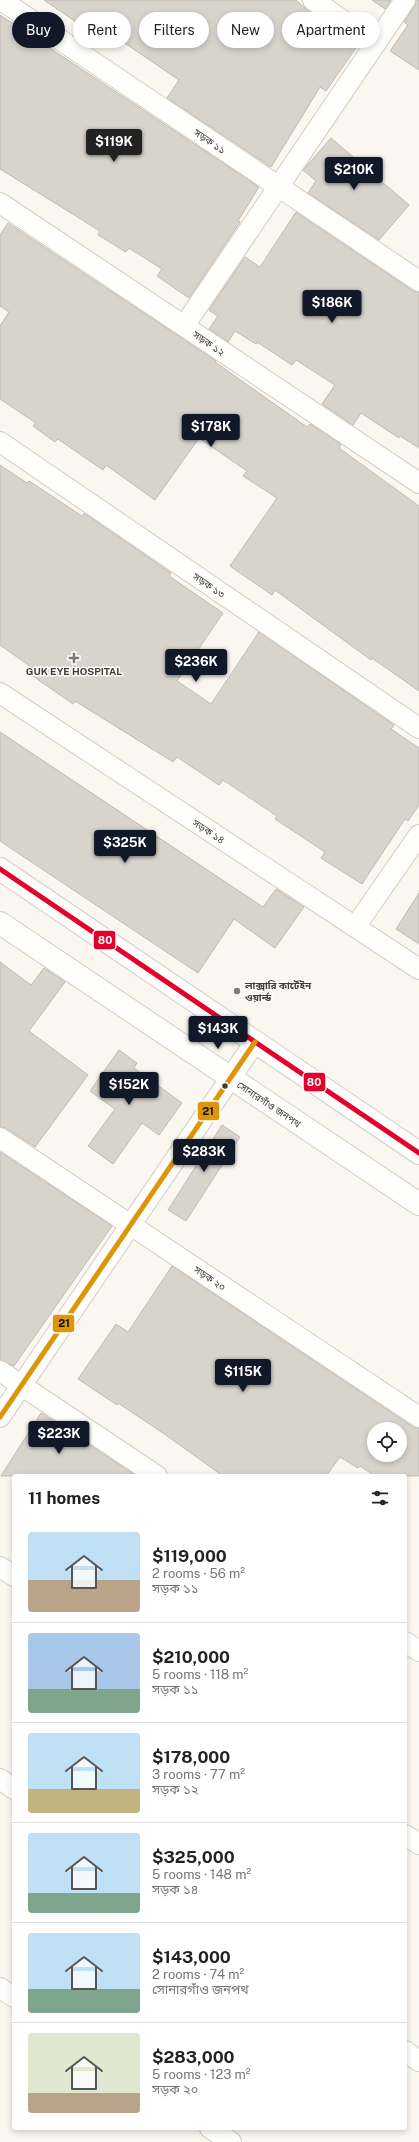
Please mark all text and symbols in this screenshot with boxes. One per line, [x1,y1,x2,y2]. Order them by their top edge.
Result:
chip: Buy [12,12,65,48]
chip: Rent [73,12,131,48]
chip: Filters [139,12,209,48]
chip: New [217,12,274,48]
chip: Apartment [282,12,380,48]
street label: সড়ক ১১ [191,125,228,156]
pin: $119K [86,129,142,163]
text: $119K [95,134,133,149]
pin: $210K [326,157,382,191]
text: $210K [334,162,374,177]
pin: $186K [304,290,360,324]
text: $186K [311,295,353,310]
street label: সড়ক ১২ [190,327,227,358]
pin: $178K [183,414,239,448]
text: $178K [191,419,231,434]
street label: সড়ক ১৩ [190,569,227,600]
pin: $236K [168,649,224,683]
marker: GUK EYE HOSPITAL [68,652,80,664]
text: $236K [174,654,218,669]
place label: GUK EYE HOSPITAL [26,665,122,677]
street label: সড়ক ১৪ [190,816,227,846]
pin: $325K [97,830,153,864]
text: $325K [103,835,147,850]
line badge: 80 [93,930,116,950]
text: 80 [98,934,112,946]
place label: লাক্সারি কার্টেইন ওয়ার্ল্ড [244,979,312,1003]
marker: লাক্সারি কার্টেইন ওয়ার্ল্ড [232,986,242,996]
pin: $143K [190,1016,246,1050]
text: $143K [198,1021,238,1036]
pin: $152K [101,1072,157,1106]
line badge: 80 [303,1072,326,1092]
text: 80 [307,1076,321,1088]
text: $152K [109,1077,149,1092]
street label: সোনারগাঁও জনপথ [235,1078,304,1130]
unlabelled marker [220,1081,230,1091]
line badge: 21 [197,1101,220,1121]
text: 21 [202,1105,214,1117]
pin: $283K [176,1139,232,1173]
text: $283K [182,1144,226,1159]
street label: সড়ক ২০ [191,1262,228,1293]
line badge: 21 [52,1314,75,1333]
text: 21 [58,1317,70,1329]
pin: $115K [215,1359,271,1393]
text: $115K [224,1364,262,1379]
pin: $223K [31,1421,87,1455]
map controls [367,1422,407,1462]
button: locate [367,1422,407,1462]
text: $223K [37,1426,81,1441]
icon: filters [369,1487,391,1509]
text: 11 homes [28,1488,100,1508]
text: $119,000 [152,1546,227,1566]
icon: home [60,1548,108,1596]
text: 2 rooms · 56 m² [152,1566,245,1581]
text: সড়ক ১১ [152,1581,198,1596]
text: $210,000 [152,1647,230,1667]
icon: home [60,1649,108,1697]
text: 5 rooms · 118 m² [152,1667,248,1682]
text: সড়ক ১১ [152,1682,198,1697]
text: $178,000 [152,1747,230,1767]
icon: home [60,1749,108,1797]
text: 3 rooms · 77 m² [152,1767,245,1782]
text: সড়ক ১২ [152,1782,198,1797]
text: $325,000 [152,1847,235,1867]
icon: home [60,1849,108,1897]
text: 5 rooms · 148 m² [152,1867,251,1882]
text: সড়ক ১৪ [152,1882,198,1897]
text: $143,000 [152,1947,231,1967]
icon: home [60,1949,108,1997]
text: 2 rooms · 74 m² [152,1967,244,1982]
text: সোনারগাঁও জনপথ [152,1982,249,1997]
text: $283,000 [152,2047,235,2067]
icon: home [60,2049,108,2097]
text: 5 rooms · 123 m² [152,2067,251,2082]
text: সড়ক ২০ [152,2082,198,2097]

